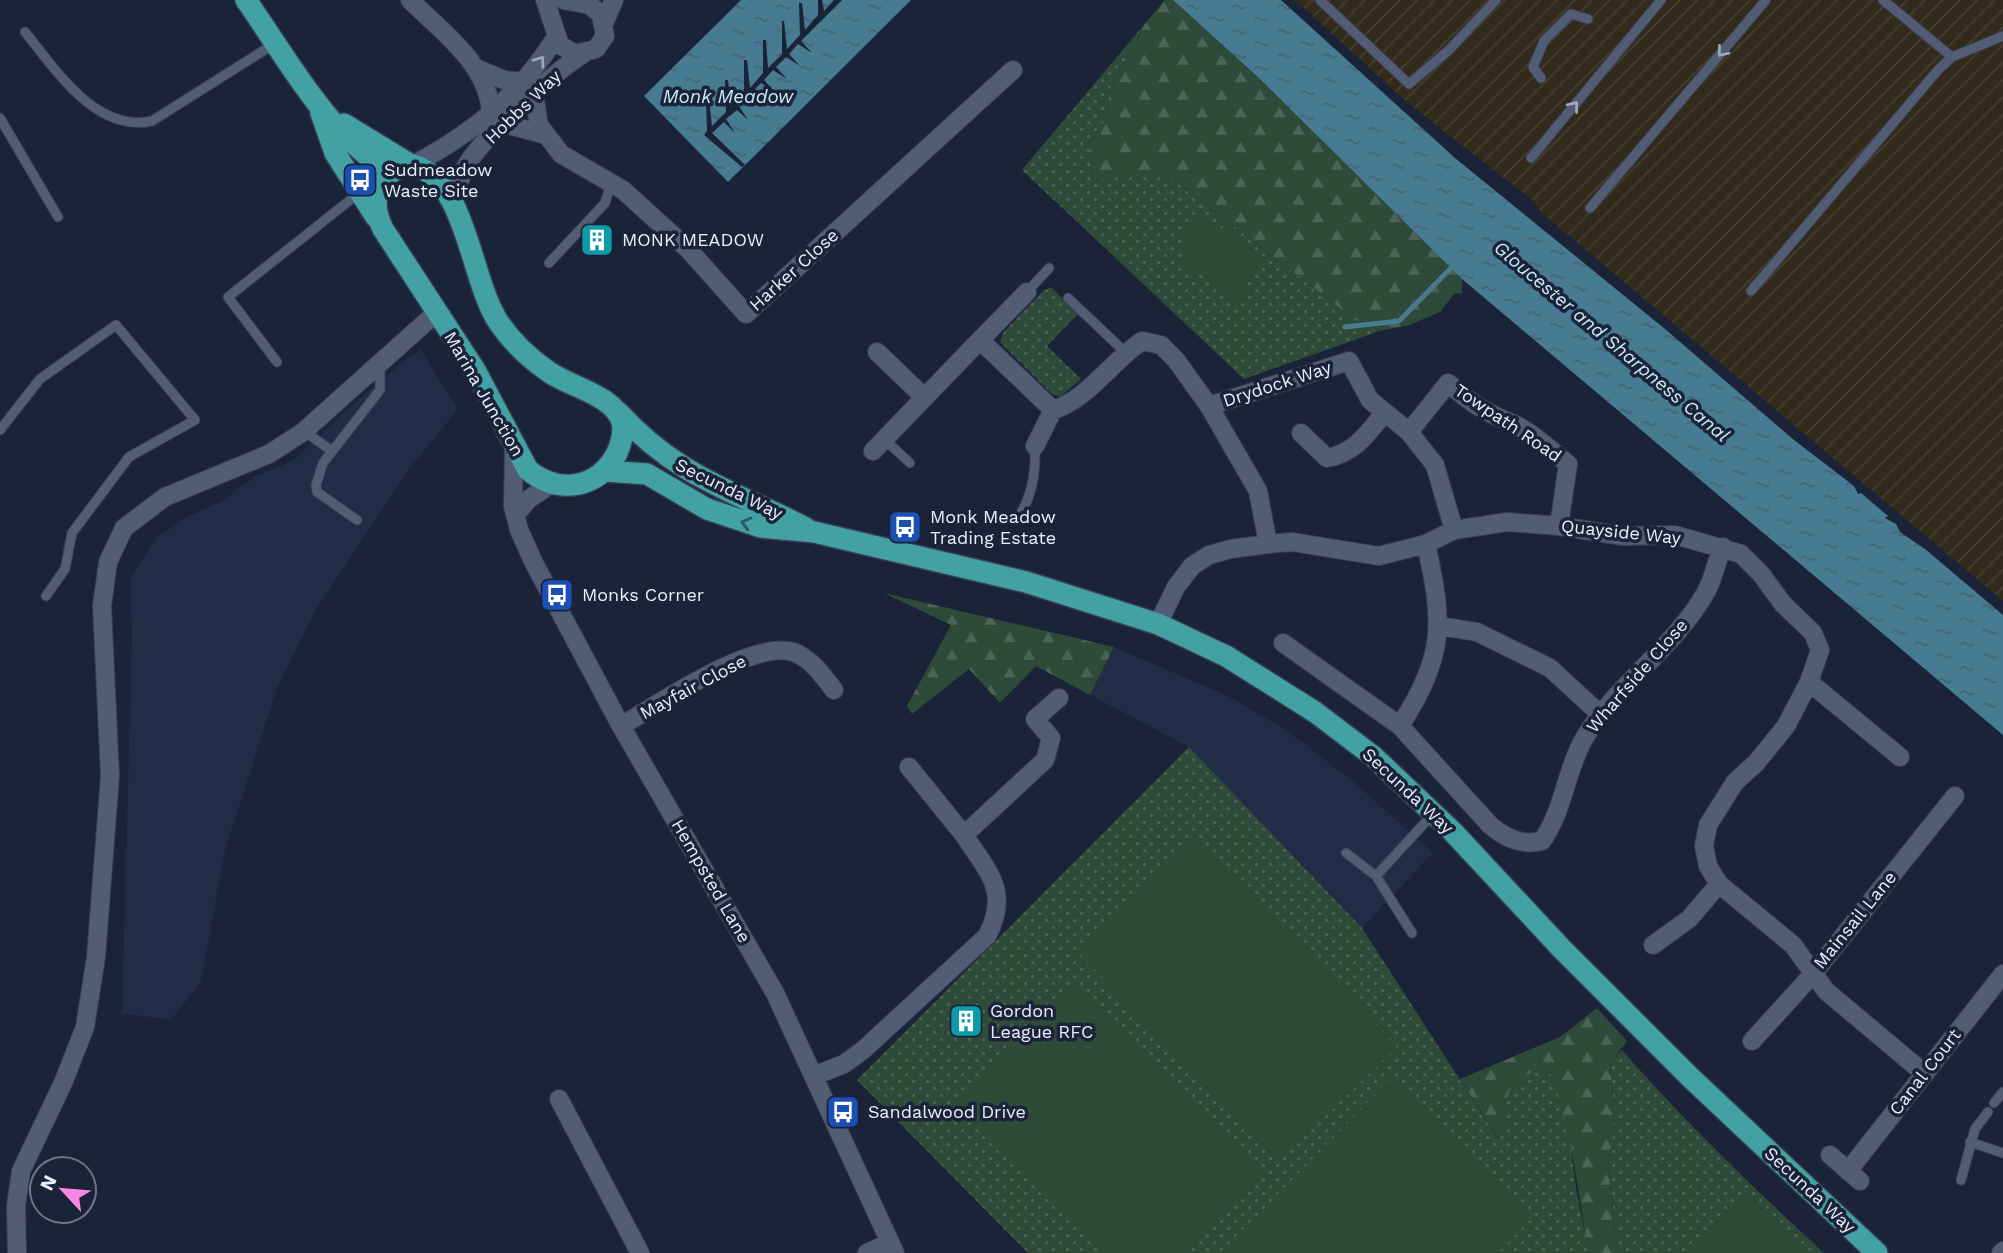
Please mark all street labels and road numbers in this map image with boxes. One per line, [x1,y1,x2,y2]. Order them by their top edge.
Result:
street label: Hobbs Way [480,65,565,148]
street label: Harker Close [745,224,842,315]
street label: Marina Junction [440,328,529,460]
street label: Drydock Way [1220,356,1334,411]
street label: Towpath Road [1451,379,1566,466]
street label: Secunda Way [672,454,787,524]
street label: Quayside Way [1560,515,1683,548]
street label: Wharfside Close [1582,615,1692,737]
street label: Mayfair Close [636,650,749,723]
street label: Secunda Way [1359,743,1459,839]
street label: Hempsted Lane [668,815,755,946]
street label: Mainsail Lane [1809,867,1900,973]
street label: Canal Court [1884,1024,1965,1119]
street label: Secunda Way [1761,1142,1861,1238]

